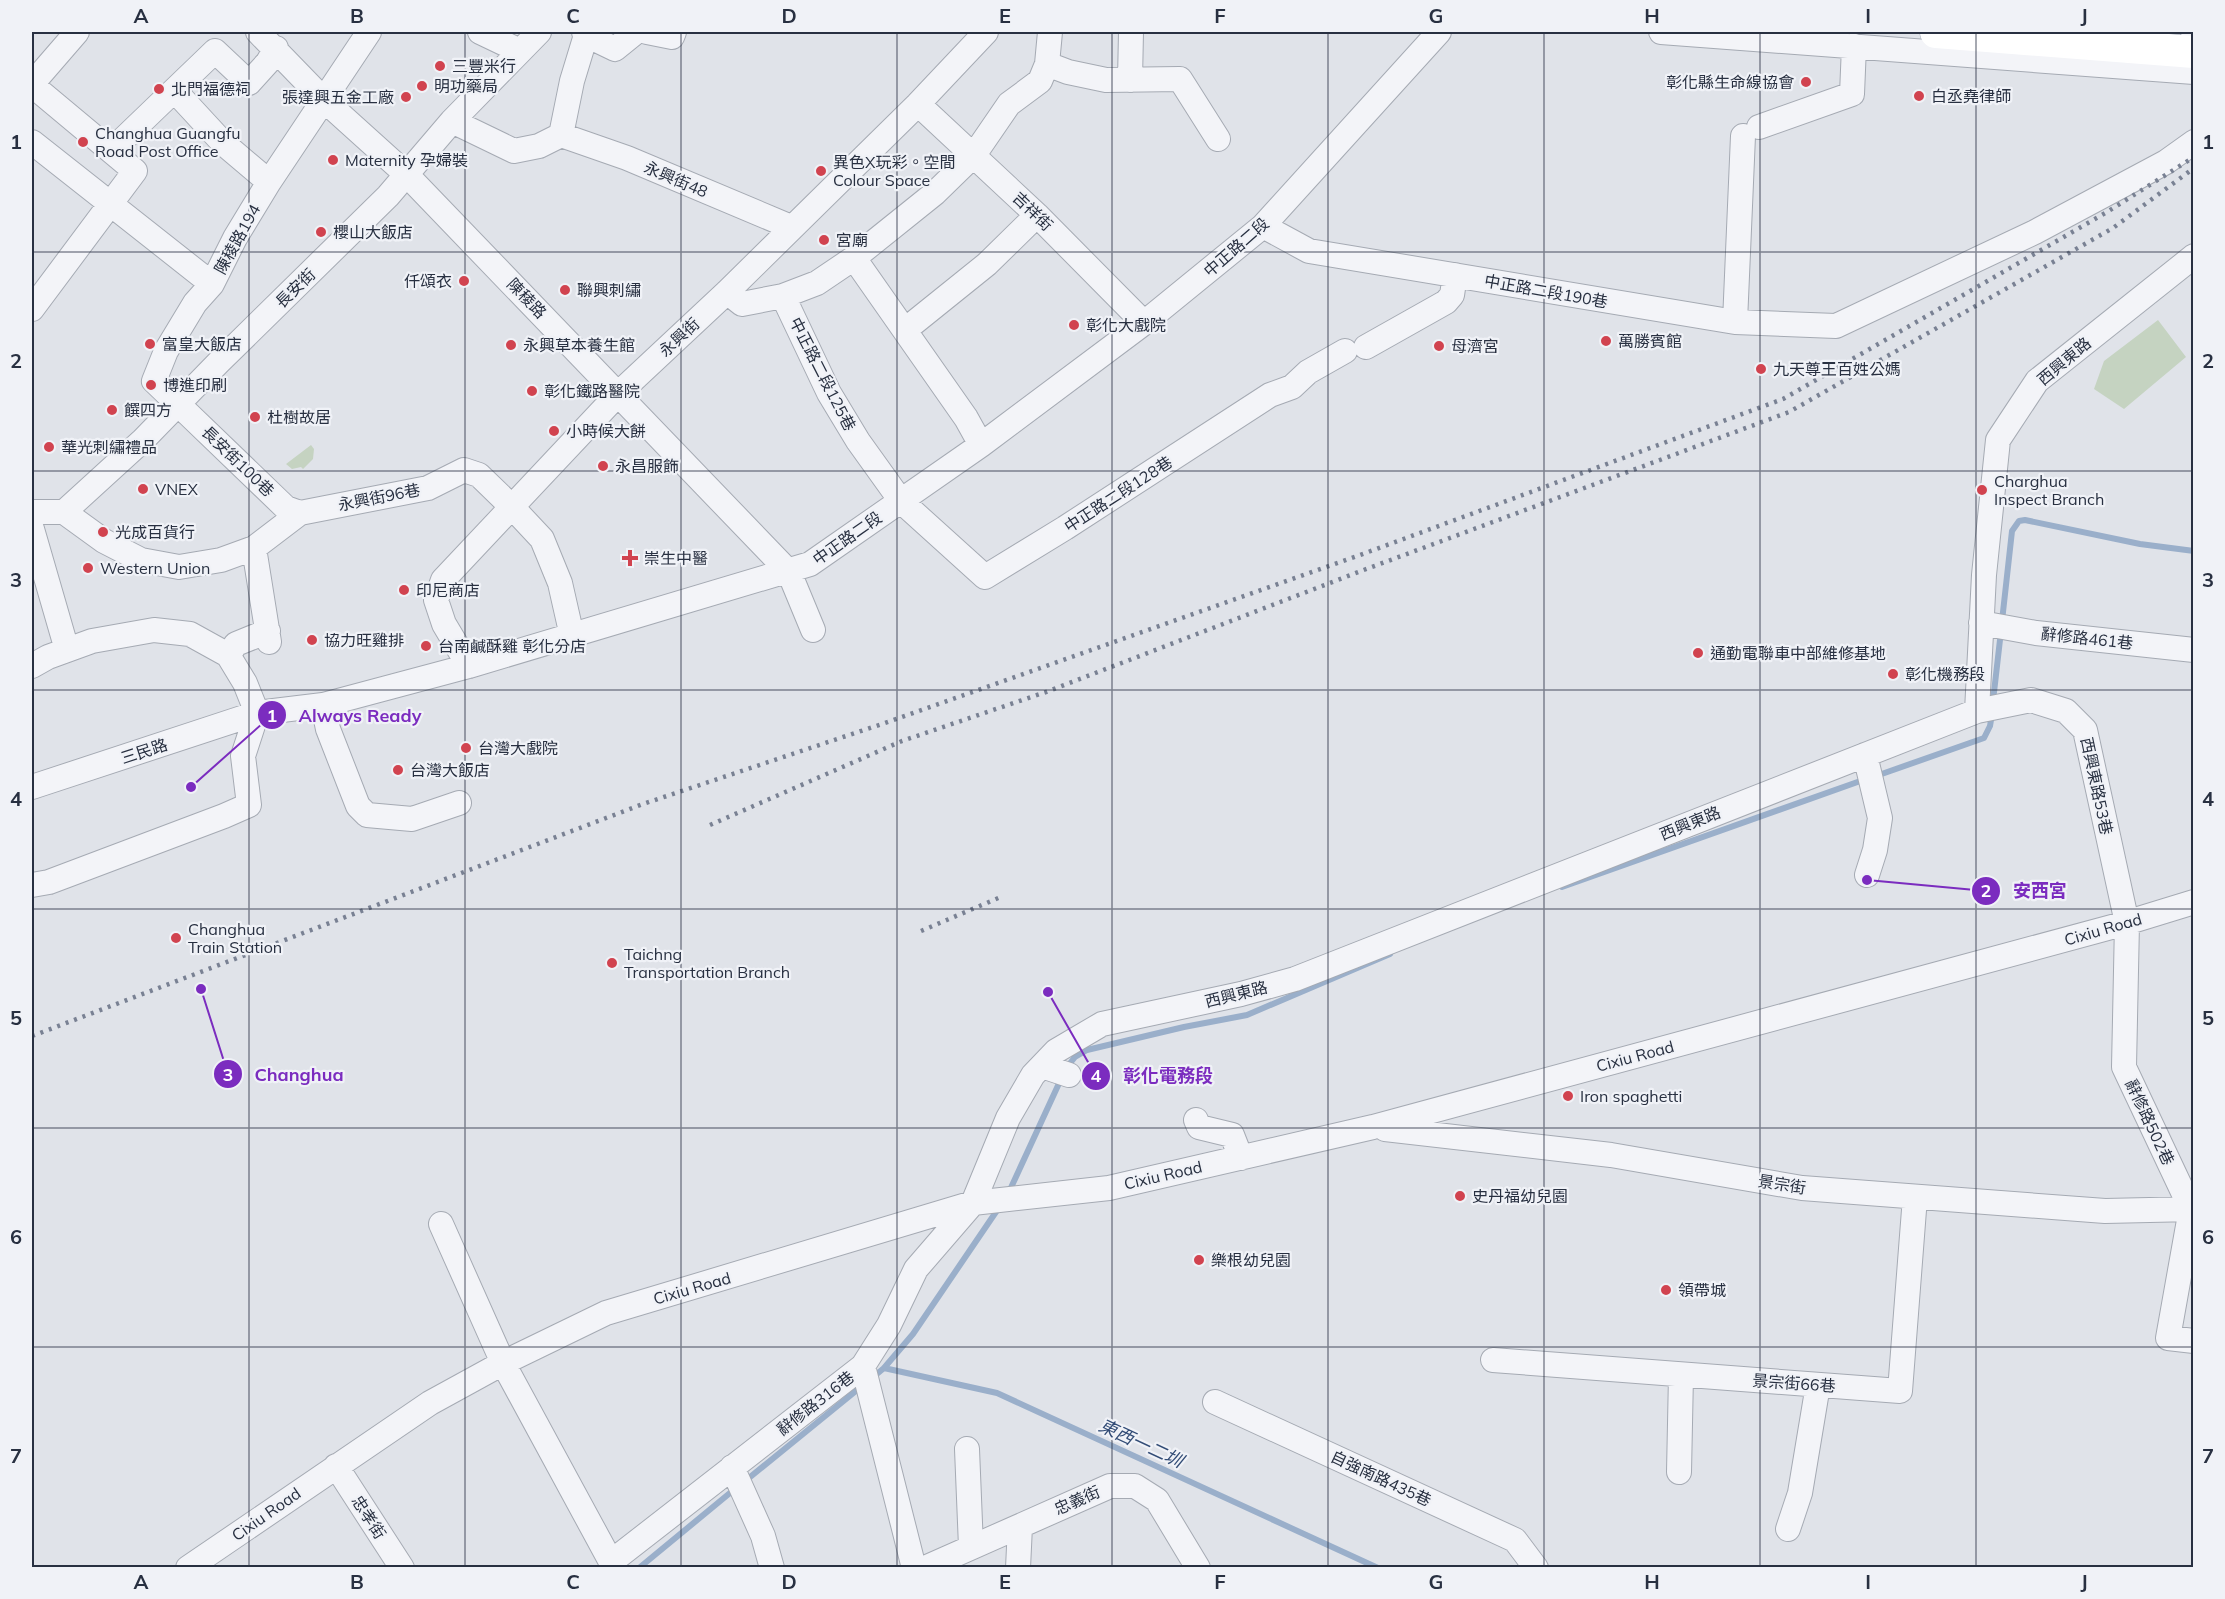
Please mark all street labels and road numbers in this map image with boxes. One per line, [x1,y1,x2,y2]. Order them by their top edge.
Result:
street label: 永興街48 [641,157,711,201]
street label: 吉祥街 [1009,187,1057,235]
street label: 陳稜路194 [210,200,265,277]
street label: 中正路二段 [1199,213,1273,281]
street label: 長安街 [271,264,319,312]
street label: 中正路二段190巷 [1483,270,1609,312]
street label: 陳稜路 [503,274,551,322]
street label: 永興街 [655,313,703,361]
street label: 中正路二段125巷 [786,314,860,434]
street label: 西興東路 [2033,333,2095,389]
street label: 長安街100巷 [198,422,278,500]
street label: 中正路二段128巷 [1060,452,1176,536]
street label: 永興街96巷 [336,479,422,515]
street label: 中正路二段 [808,507,886,569]
street label: 辭修路461巷 [2040,623,2134,653]
street label: 三民路 [118,734,170,768]
street label: 西興東路53巷 [2077,735,2117,837]
street label: 西興東路 [1657,802,1723,844]
street label: Cixiu Road [2062,908,2144,950]
street label: 西興東路 [1203,977,1269,1011]
street label: Cixiu Road [1594,1036,1676,1076]
street label: 辭修路502巷 [2121,1076,2179,1168]
street label: Cixiu Road [1122,1156,1204,1194]
street label: 景宗街 [1757,1170,1807,1198]
street label: Cixiu Road [651,1267,733,1309]
street label: 辭修路316巷 [772,1367,858,1439]
street label: 景宗街66巷 [1752,1370,1836,1396]
street label: 自強南路435巷 [1327,1446,1435,1510]
street label: 忠義街 [1051,1481,1103,1519]
street label: Cixiu Road [228,1483,304,1545]
street label: 忠孝街 [348,1491,390,1543]

